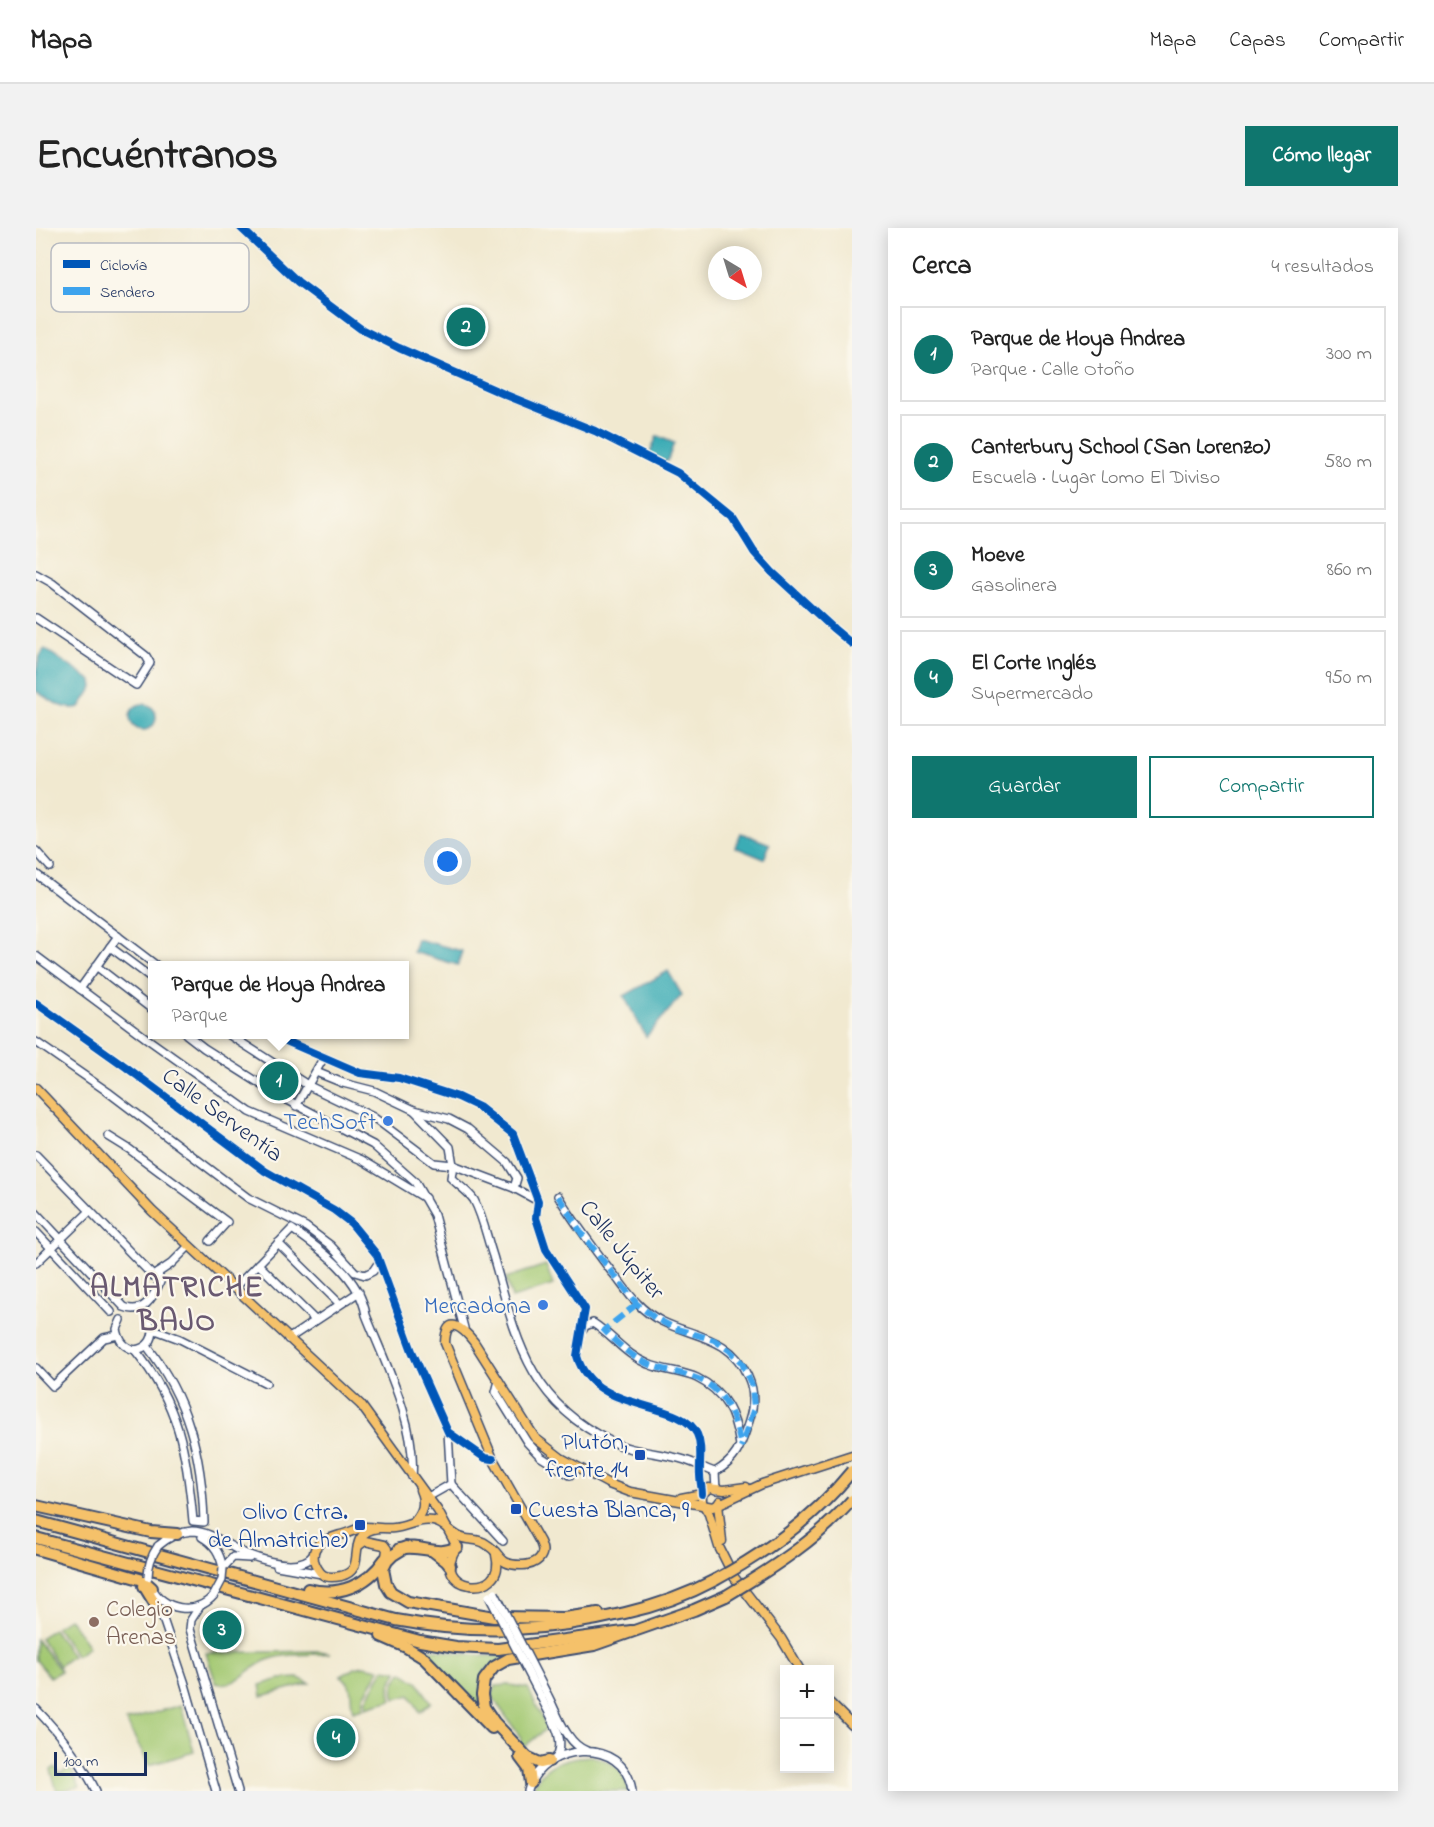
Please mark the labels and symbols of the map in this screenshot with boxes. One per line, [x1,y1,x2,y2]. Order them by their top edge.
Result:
legend [51,243,249,312]
north arrow [708,246,762,300]
text: Ciclovía [100,254,147,278]
text: Sendero [100,281,155,305]
pin: 2 [446,304,486,350]
your location [433,847,462,876]
pin: 1 [260,1058,298,1104]
street label: Calle Serventía [154,1060,289,1172]
place label: TechSoft [283,1106,376,1141]
marker: TechSoft [381,1114,395,1128]
street label: Calle Júpiter [570,1193,673,1309]
district label: ALMATRICHE BAJO [90,1267,264,1345]
place label: Mercadona [424,1290,531,1325]
marker: Mercadona [536,1298,550,1312]
place label: Plutón, frente 14 [545,1426,628,1489]
marker: Plutón, frente 14 [633,1448,647,1462]
place label: Cuesta Blanca, 9 [528,1494,690,1529]
place label: Olivo (ctra. de Almatriche) [208,1496,348,1559]
marker: Cuesta Blanca, 9 [509,1502,523,1516]
marker: Olivo (ctra. de Almatriche) [353,1518,367,1532]
place label: Colegio Arenas [106,1593,176,1656]
pin: 3 [202,1608,242,1652]
marker: Colegio Arenas [87,1615,101,1629]
pin: 4 [316,1716,356,1760]
scale bar [54,1749,147,1776]

